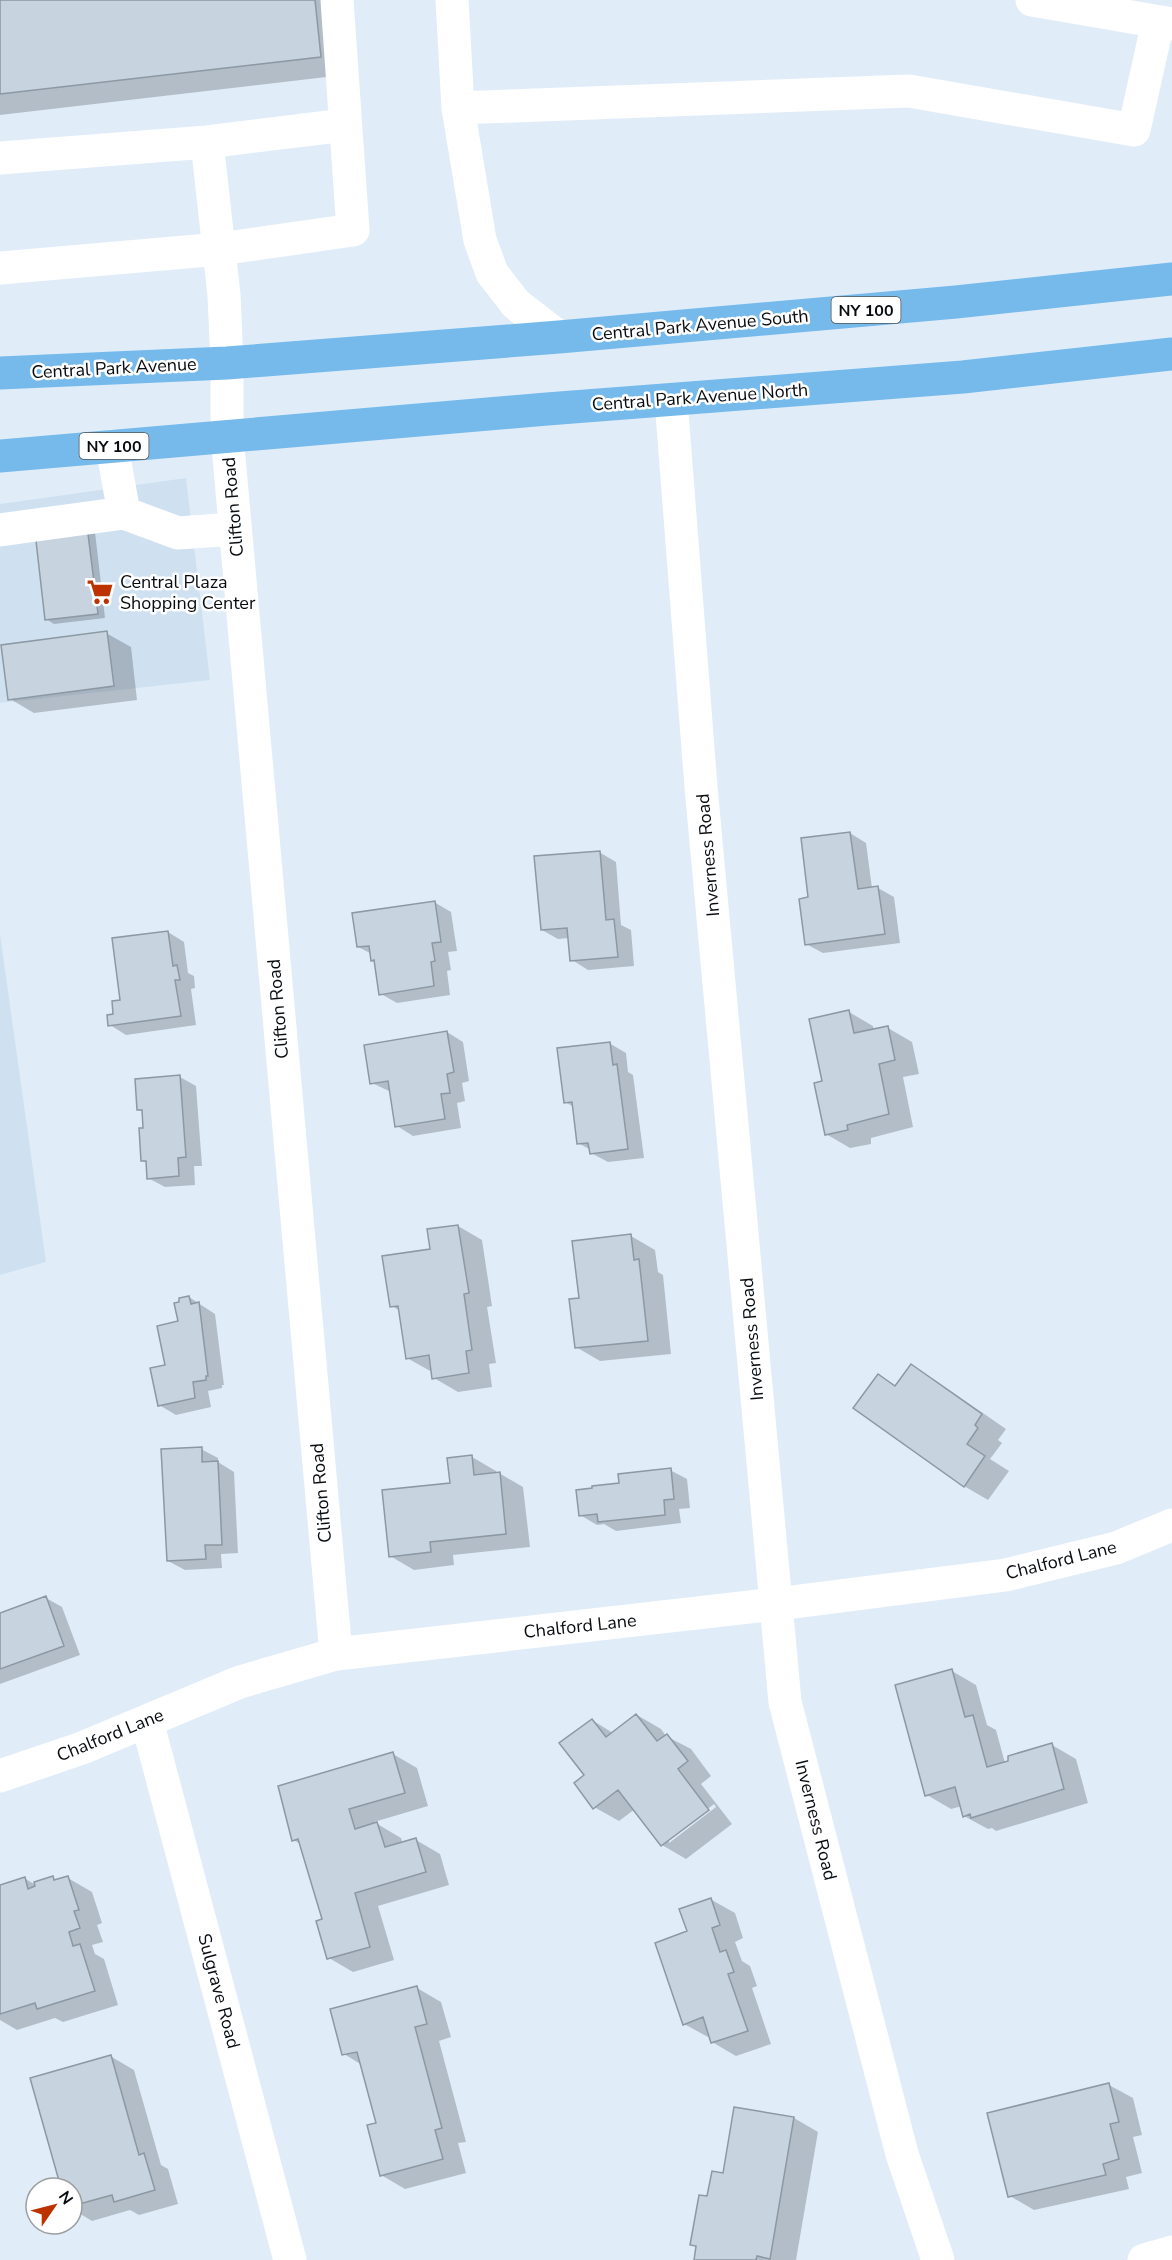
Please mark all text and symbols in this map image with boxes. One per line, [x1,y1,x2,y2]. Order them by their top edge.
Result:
road number: NY 100 [832,297,900,323]
street label: Central Park Avenue South [591,304,809,346]
street label: Central Park Avenue [31,352,197,384]
street label: Central Park Avenue North [591,377,809,417]
road number: NY 100 [80,433,148,459]
street label: Clifton Road [217,456,249,558]
place label: Central Plaza Shopping Center [120,570,256,615]
supermarket icon: Central Plaza Shopping Center [85,577,115,607]
street label: Inverness Road [691,792,725,918]
street label: Clifton Road [262,958,294,1060]
street label: Inverness Road [735,1276,769,1402]
street label: Clifton Road [305,1442,337,1544]
street label: Chalford Lane [1003,1535,1119,1585]
street label: Chalford Lane [522,1608,638,1644]
street label: Chalford Lane [53,1703,167,1767]
street label: Inverness Road [789,1757,843,1883]
street label: Sulgrave Road [192,1931,246,2051]
north arrow [24,2176,84,2236]
text: N [53,2187,78,2209]

